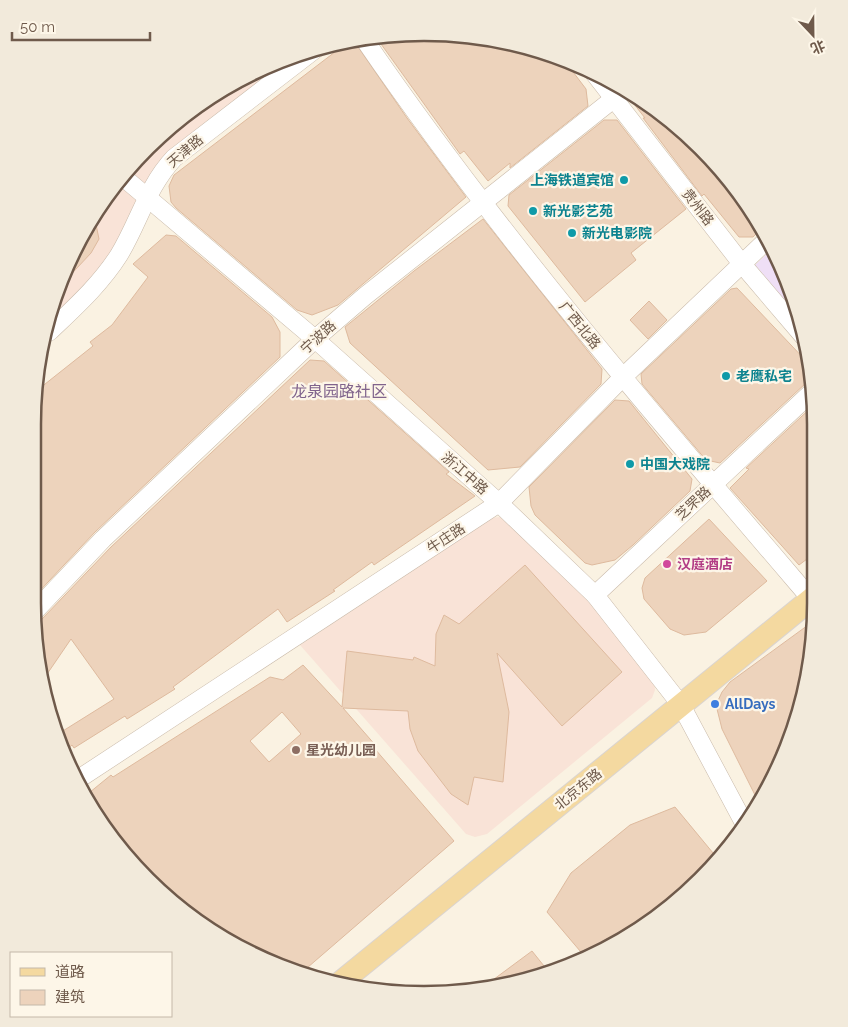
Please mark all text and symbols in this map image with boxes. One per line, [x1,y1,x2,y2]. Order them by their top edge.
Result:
scale bar [12,10,150,42]
north arrow [788,10,838,60]
text: 50 m [20,18,55,36]
text: 北 [808,37,827,57]
street label: 天津路 [164,131,206,171]
place label: 上海铁道宾馆 [530,172,614,188]
marker: 上海铁道宾馆 [618,174,630,186]
street label: 贵州路 [679,186,717,228]
place label: 新光影艺苑 [543,203,613,219]
marker: 新光影艺苑 [527,205,539,217]
place label: 新光电影院 [582,225,652,241]
marker: 新光电影院 [566,227,578,239]
street label: 广西北路 [556,298,604,352]
street label: 宁波路 [297,317,339,357]
place label: 老鹰私宅 [736,368,792,384]
marker: 老鹰私宅 [720,370,732,382]
district label: 龙泉园路社区 [291,382,387,401]
street label: 浙江中路 [439,449,491,497]
place label: 中国大戏院 [640,456,710,472]
marker: 中国大戏院 [624,458,636,470]
street label: 芝罘路 [672,483,714,523]
street label: 牛庄路 [424,520,468,556]
place label: 汉庭酒店 [677,556,733,572]
marker: 汉庭酒店 [661,558,673,570]
place label: AllDays [725,696,775,712]
marker: AllDays [709,698,721,710]
place label: 星光幼儿园 [306,742,376,758]
marker: 星光幼儿园 [290,744,302,756]
street label: 北京东路 [551,765,605,813]
legend [10,952,172,1017]
text: 道路 [55,963,85,981]
text: 建筑 [55,988,85,1006]

